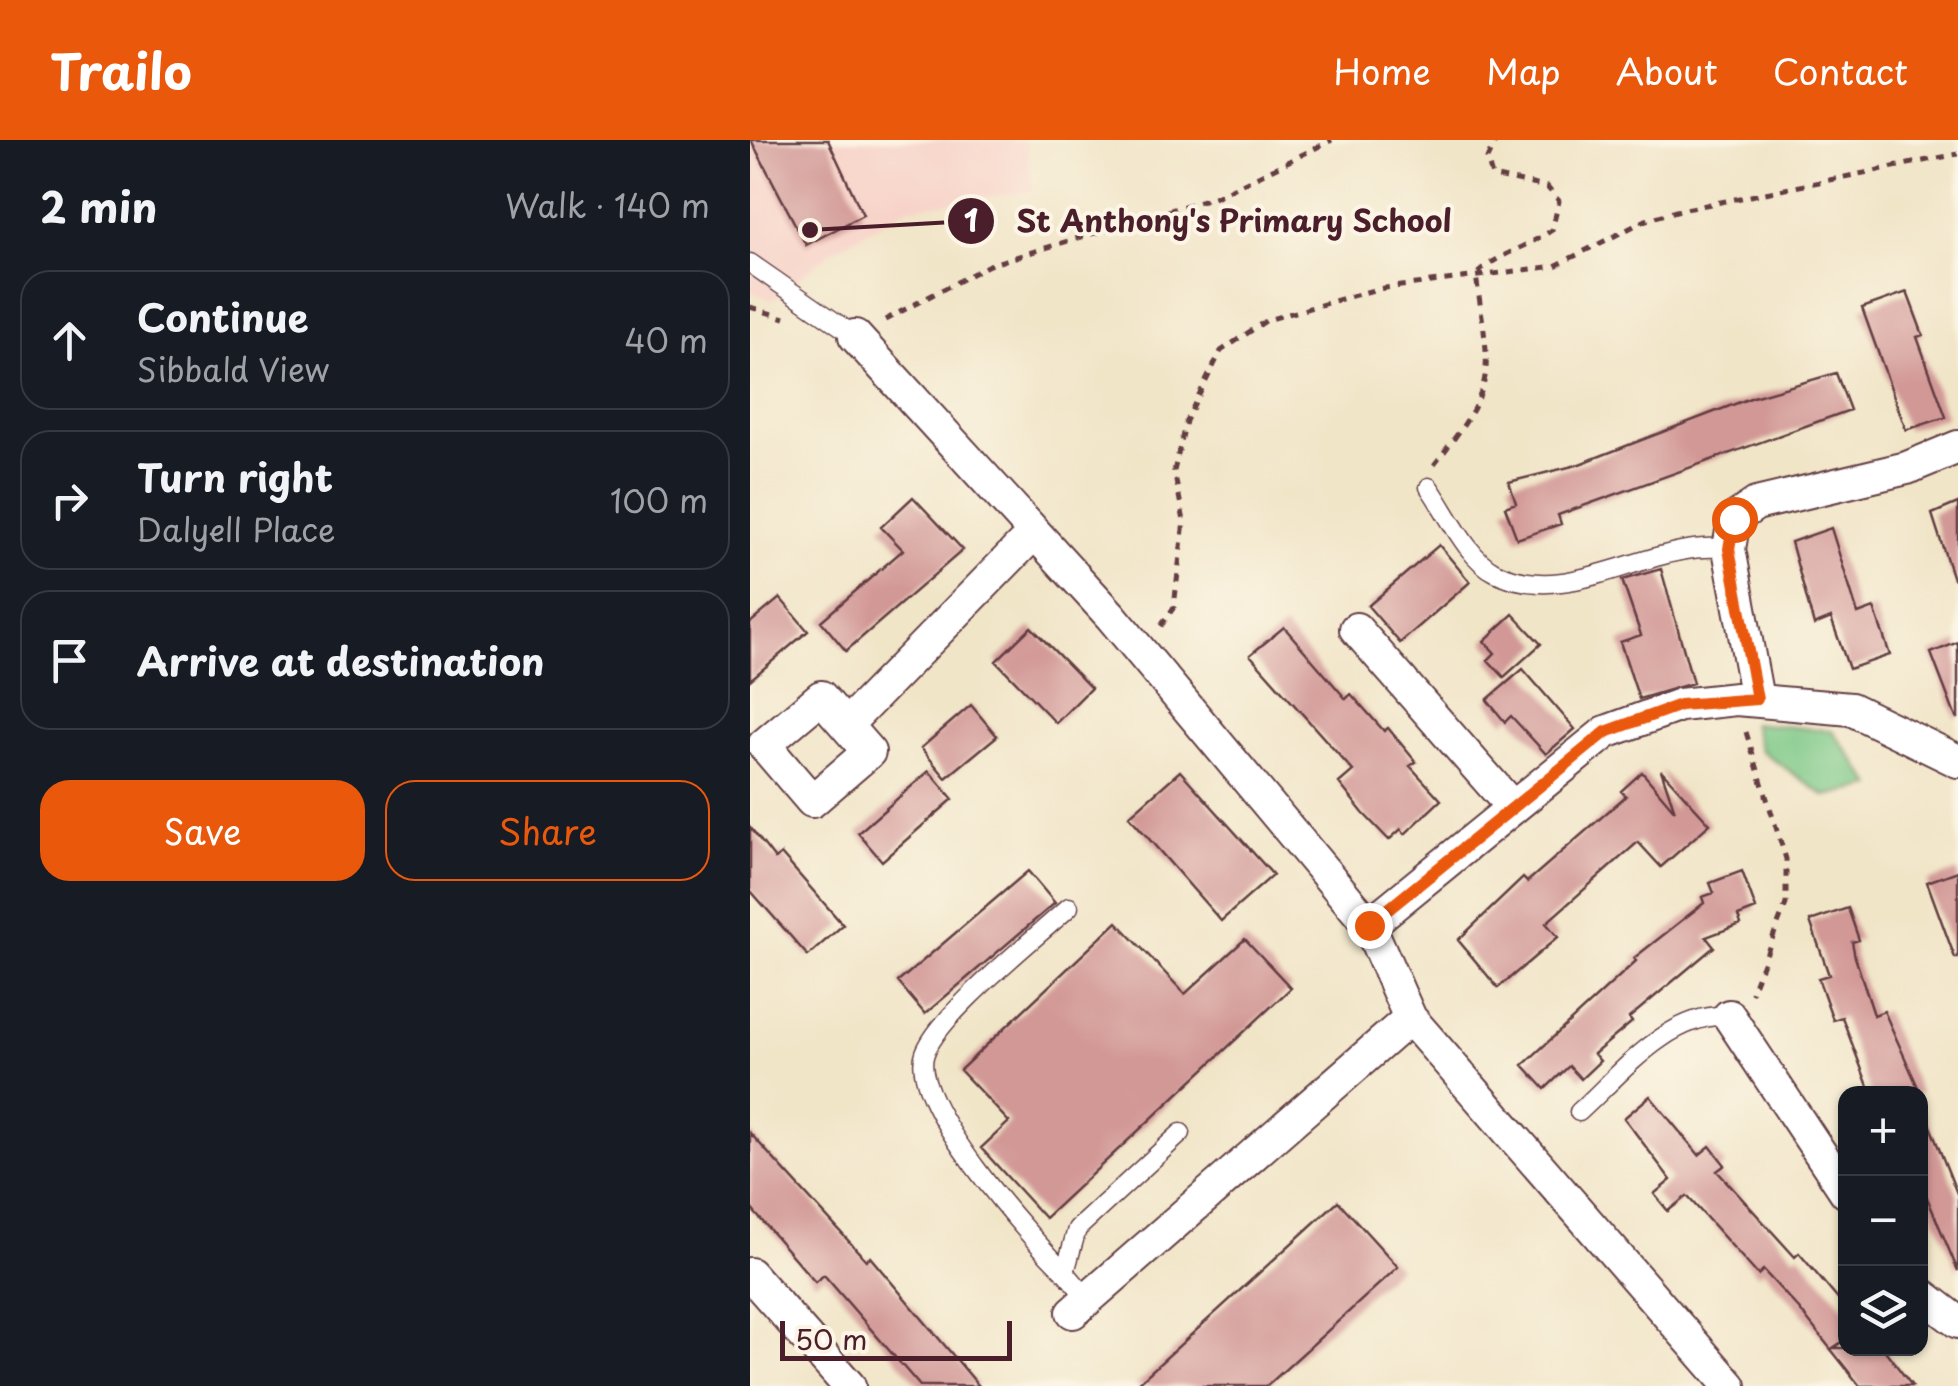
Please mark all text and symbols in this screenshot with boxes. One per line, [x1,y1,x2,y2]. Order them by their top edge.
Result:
text: Trailo [50,34,192,106]
text: Home [1334,44,1431,97]
text: Map [1486,44,1561,97]
text: About [1616,44,1718,97]
text: Contact [1773,44,1908,97]
text: 2 min [40,174,157,237]
text: Walk · 140 m [505,181,710,229]
callout: St Anthony's Primary School [946,191,1471,251]
text: 1 [964,197,978,242]
text: St Anthony's Primary School [1016,197,1452,242]
text: Continue [137,288,308,345]
icon: ahead [42,313,97,368]
text: 40 m [624,316,708,364]
text: Sibbald View [137,345,329,393]
text: Turn right [137,448,333,505]
icon: right [42,473,97,528]
text: 100 m [610,476,708,524]
route start [1712,497,1758,543]
text: Dalyell Place [137,505,335,553]
text: Arrive at destination [137,632,545,689]
icon: arrive [42,633,97,688]
button: Save [40,780,365,881]
button: Share [385,780,710,881]
route end [1347,903,1393,949]
map controls [1838,1086,1928,1356]
button: + [1838,1086,1928,1176]
button: − [1838,1176,1928,1266]
button: layers [1838,1266,1928,1356]
scale bar [780,1316,1012,1360]
text: 50 m [795,1317,868,1360]

